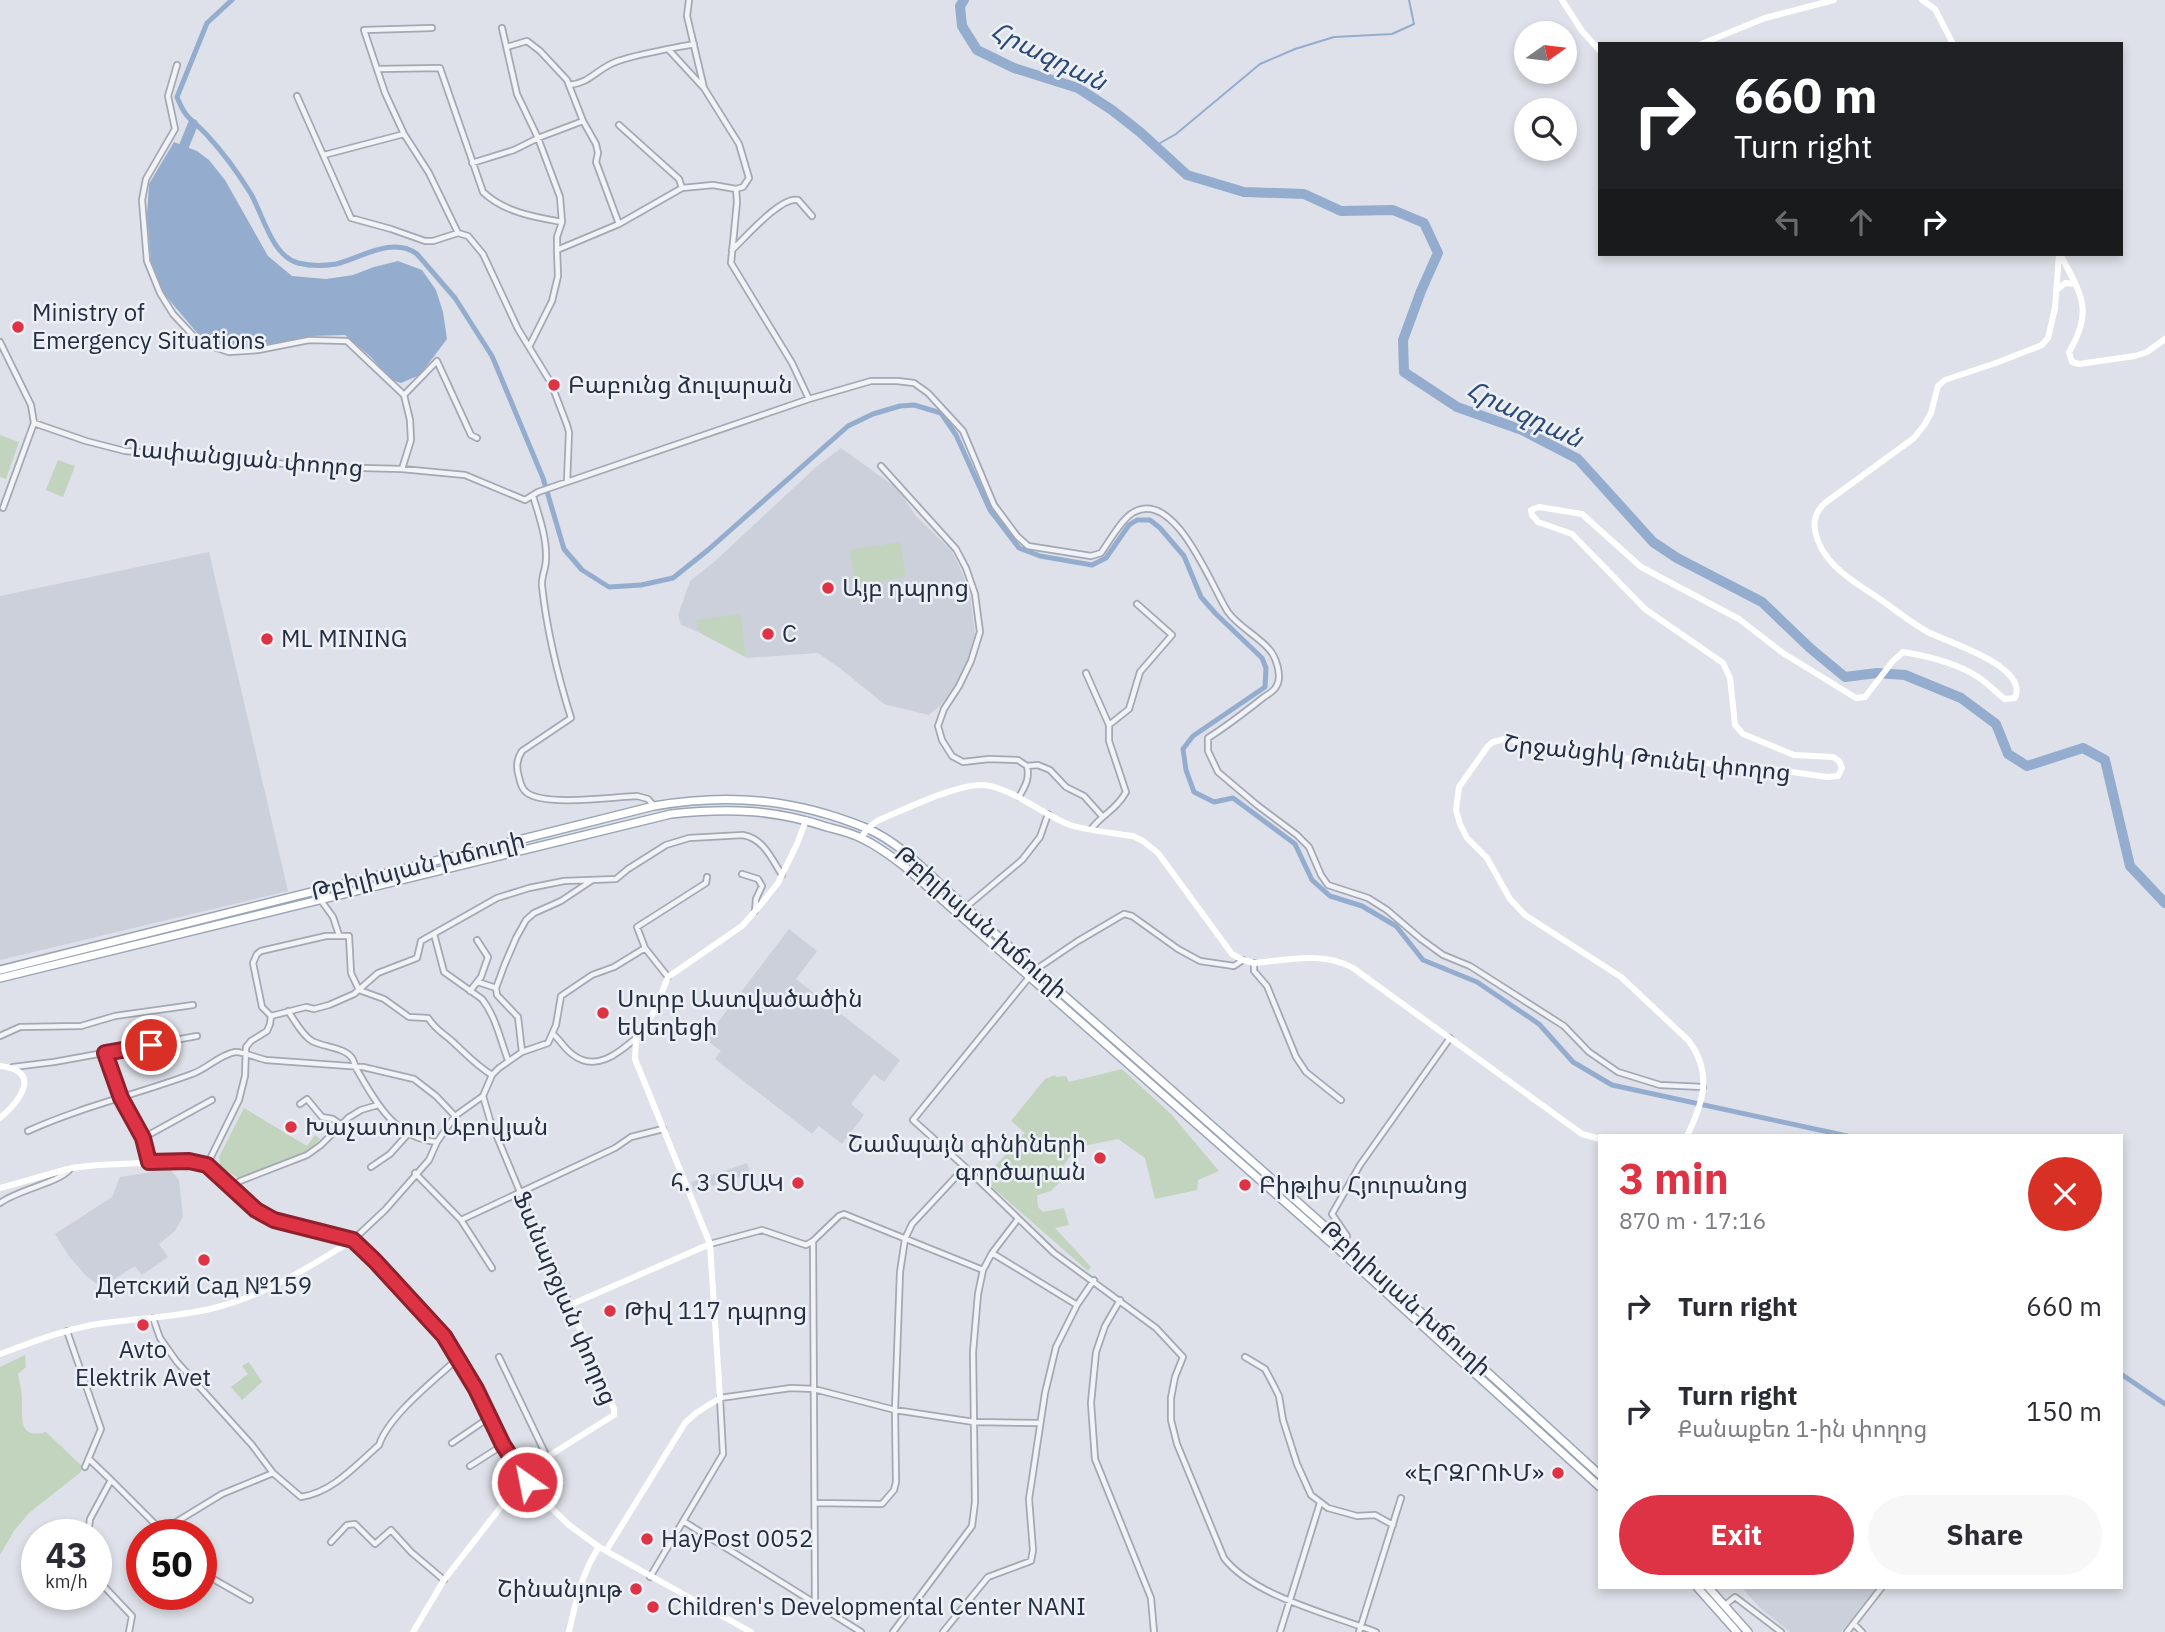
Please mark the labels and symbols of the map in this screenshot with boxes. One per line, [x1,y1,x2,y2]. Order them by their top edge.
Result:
water label: Հրազդան [986,13,1114,98]
north arrow [1514,21,1577,84]
place label: Ministry of Emergency Situations [32,296,265,356]
marker: Ministry of Emergency Situations [10,319,26,335]
place label: Բաբունց ձուլարան [568,368,793,400]
water label: Հրազդան [1462,371,1590,455]
marker: Բաբունց ձուլարան [546,377,562,393]
street label: Ղափանցյան փողոց [122,431,365,483]
place label: Այբ դպրոց [842,571,969,603]
marker: Այբ դպրոց [820,580,836,596]
place label: C [782,617,797,649]
place label: ML MINING [281,622,407,654]
marker: C [760,626,776,642]
marker: ML MINING [259,631,275,647]
street label: Շրջանցիկ Թունել փողոց [1502,726,1792,788]
street label: Թբիլիսյան խճուղի [308,823,528,907]
street label: Թբիլիսյան խճուղի [888,837,1075,1005]
place label: Սուրբ Աստվածածին եկեղեցի [617,982,863,1042]
marker: Սուրբ Աստվածածին եկեղեցի [595,1005,611,1021]
pin [121,1015,181,1075]
place label: Խաչատուր Աբովյան [305,1110,548,1142]
marker: Խաչատուր Աբովյան [283,1119,299,1135]
place label: Շամպայն գինիների գործարան [847,1127,1086,1187]
marker: Շամպայն գինիների գործարան [1092,1150,1108,1166]
place label: հ. 3 ՏՄԱԿ [670,1166,784,1198]
place label: Բիթլիս Հյուրանոց [1259,1168,1468,1200]
marker: հ. 3 ՏՄԱԿ [790,1175,806,1191]
marker: Բիթլիս Հյուրանոց [1237,1177,1253,1193]
street label: Ֆանարջյան փողոց [506,1186,626,1410]
street label: Թբիլիսյան խճուղի [1315,1212,1499,1382]
marker: Детский Сад №159 [196,1252,212,1268]
place label: Детский Сад №159 [96,1269,312,1301]
place label: Թիվ 117 դպրոց [624,1294,807,1326]
marker: Թիվ 117 դպրոց [602,1303,618,1319]
marker: Avto Elektrik Avet [135,1317,151,1333]
place label: Avto Elektrik Avet [75,1333,211,1393]
position arrow [490,1445,564,1519]
place label: «ԷՐԶՐՈՒՄ» [1405,1456,1544,1488]
marker: «ԷՐԶՐՈՒՄ» [1550,1465,1566,1481]
speed limit sign: 50 [126,1519,217,1610]
place label: HayPost 0052 [661,1522,813,1554]
marker: HayPost 0052 [639,1531,655,1547]
place label: Շինանյութ [497,1572,623,1604]
marker: Շինանյութ [628,1581,644,1597]
place label: Children's Developmental Center NANI [667,1590,1086,1622]
marker: Children's Developmental Center NANI [645,1599,661,1615]

